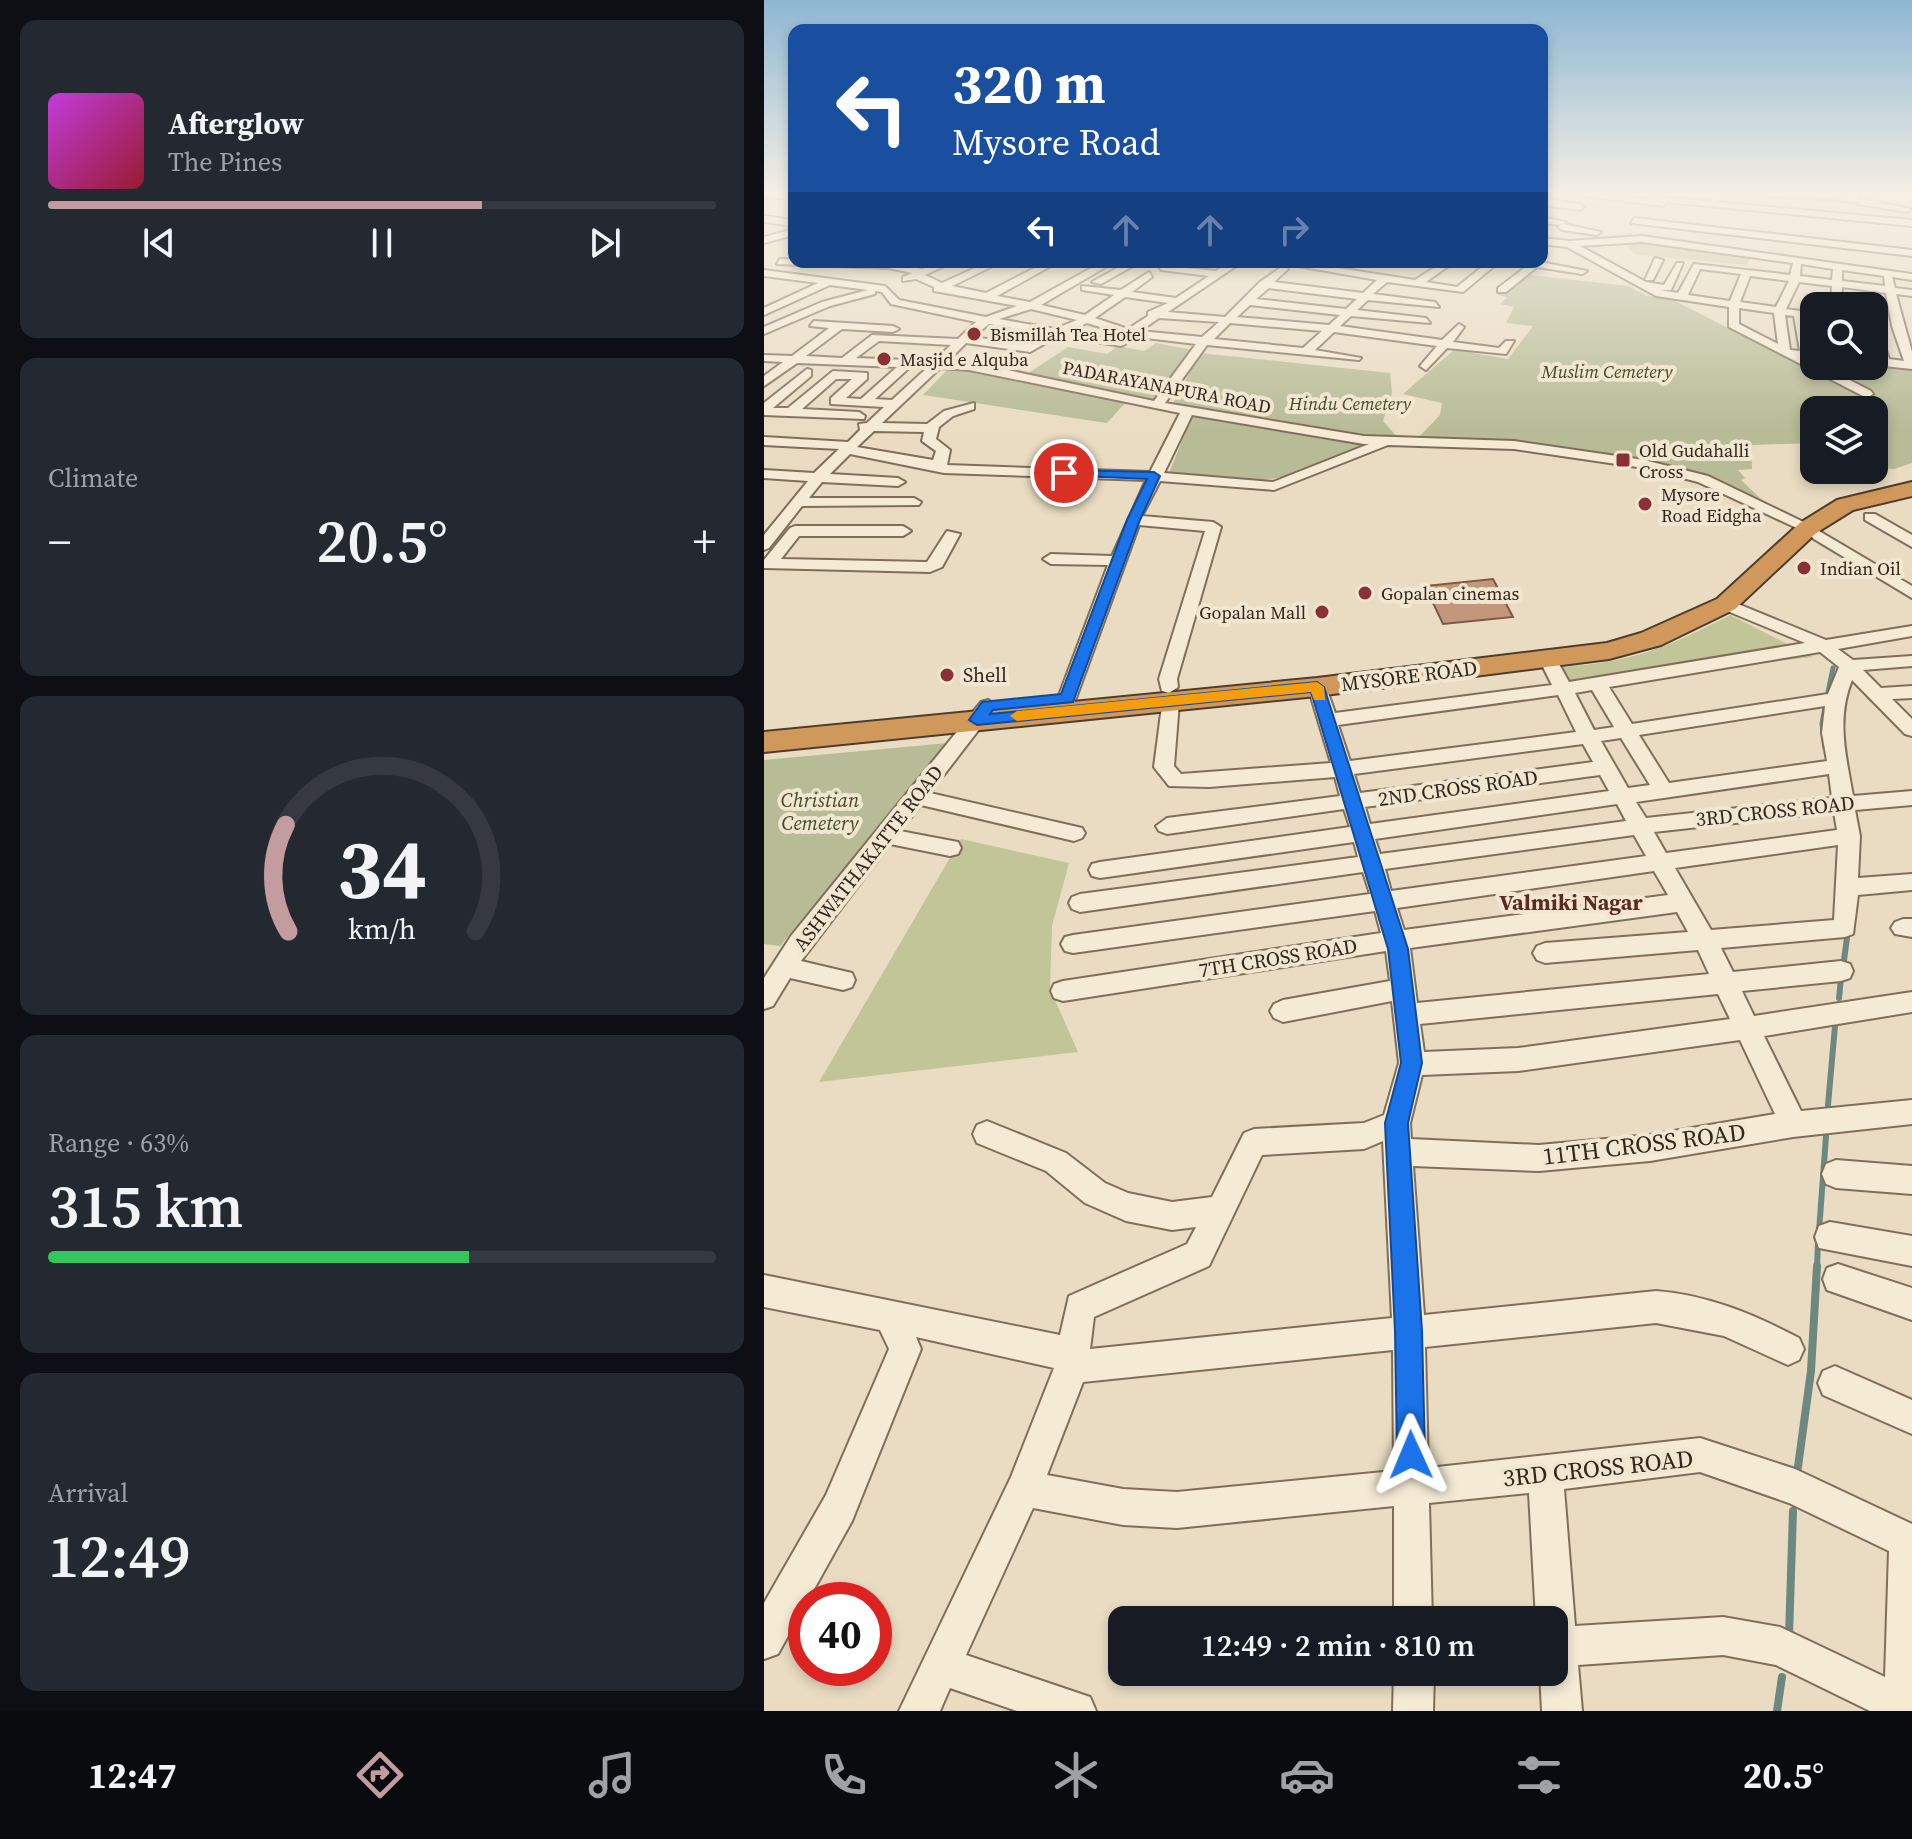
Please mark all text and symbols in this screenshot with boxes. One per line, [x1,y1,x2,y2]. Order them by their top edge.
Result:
text: 320 m [952,45,1106,122]
icon: left [820,56,924,160]
text: Afterglow [168,103,304,144]
text: Mysore Road [952,118,1160,167]
text: The Pines [168,144,282,180]
icon: left [1020,208,1064,252]
icon: ahead [1104,208,1148,252]
icon: ahead [1188,208,1232,252]
icon: right [1272,208,1316,252]
icon: previous [137,221,181,265]
icon: pause [360,221,404,265]
icon: next [583,221,627,265]
map controls [1800,292,1888,484]
button: search [1800,292,1888,380]
place label: Bismillah Tea Hotel [990,322,1146,347]
marker: Bismillah Tea Hotel [965,325,983,343]
place label: Masjid e Alquba [900,347,1029,372]
marker: Masjid e Alquba [875,350,893,368]
street label: PADARAYANAPURA ROAD [1061,355,1273,419]
park label: Muslim Cemetery [1540,359,1673,384]
park label: Hindu Cemetery [1288,391,1412,416]
button: layers [1800,396,1888,484]
place label: Old Gudahalli Cross [1639,438,1749,484]
pin [1030,439,1098,507]
icon: arrive [1042,451,1086,495]
marker: Old Gudahalli Cross [1614,451,1632,469]
text: Climate [48,460,138,496]
place label: Mysore Road Eidgha [1661,482,1762,528]
marker: Mysore Road Eidgha [1636,495,1654,513]
text: 20.5° [316,500,448,582]
text: − [48,511,71,572]
text: + [693,511,716,572]
place label: Indian Oil [1820,556,1901,581]
marker: Indian Oil [1795,559,1813,577]
place label: Gopalan cinemas [1381,581,1520,606]
marker: Gopalan cinemas [1356,584,1374,602]
place label: Gopalan Mall [1199,600,1306,625]
marker: Gopalan Mall [1313,603,1331,621]
street label: MYSORE ROAD [1339,654,1479,698]
place label: Shell [963,661,1007,689]
marker: Shell [938,666,956,684]
street label: ASHWATHAKATTE ROAD [786,759,950,957]
street label: 2ND CROSS ROAD [1376,763,1540,813]
park label: Christian Cemetery [781,786,860,837]
street label: 3RD CROSS ROAD [1694,789,1856,833]
text: 34 [337,811,427,925]
district label: Valmiki Nagar [1499,887,1643,917]
text: km/h [348,909,416,949]
street label: 7TH CROSS ROAD [1197,932,1359,984]
street label: 11TH CROSS ROAD [1541,1115,1747,1173]
text: Range · 63% [48,1125,189,1161]
text: 315 km [48,1165,244,1247]
position arrow [1369,1413,1453,1497]
street label: 3RD CROSS ROAD [1501,1442,1695,1494]
text: Arrival [48,1475,128,1511]
text: 12:49 [48,1515,191,1597]
speed limit sign: 40 [788,1582,892,1686]
text: 12:49 · 2 min · 810 m [1201,1625,1475,1666]
icon: directions [352,1747,408,1803]
icon: music [584,1747,640,1803]
icon: phone [816,1747,872,1803]
icon: climate [1048,1747,1104,1803]
icon: car [1279,1747,1335,1803]
icon: filters [1511,1747,1567,1803]
text: 12:47 [88,1751,177,1800]
text: 20.5° [1743,1751,1824,1800]

